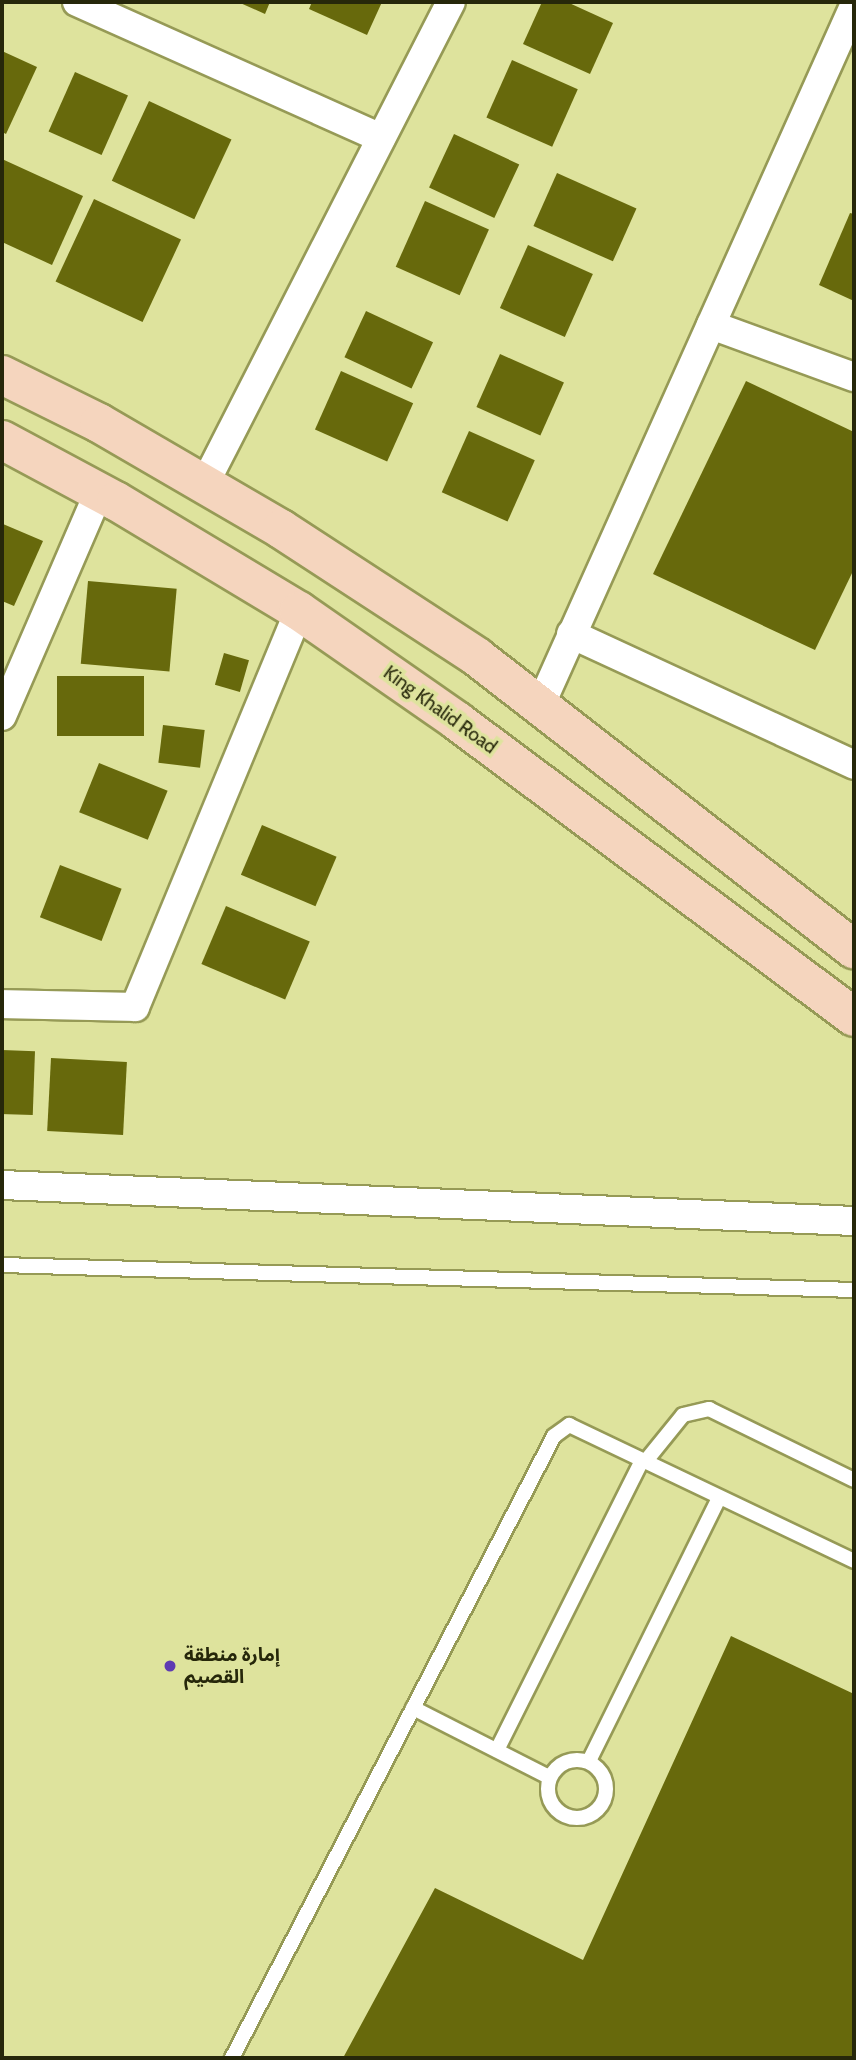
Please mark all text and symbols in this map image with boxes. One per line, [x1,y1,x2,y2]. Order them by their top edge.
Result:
street label: King Khalid Road [379,661,501,759]
place label: إمارة منطقة القصيم [184,1644,280,1688]
marker: إمارة منطقة القصيم [162,1658,178,1674]

